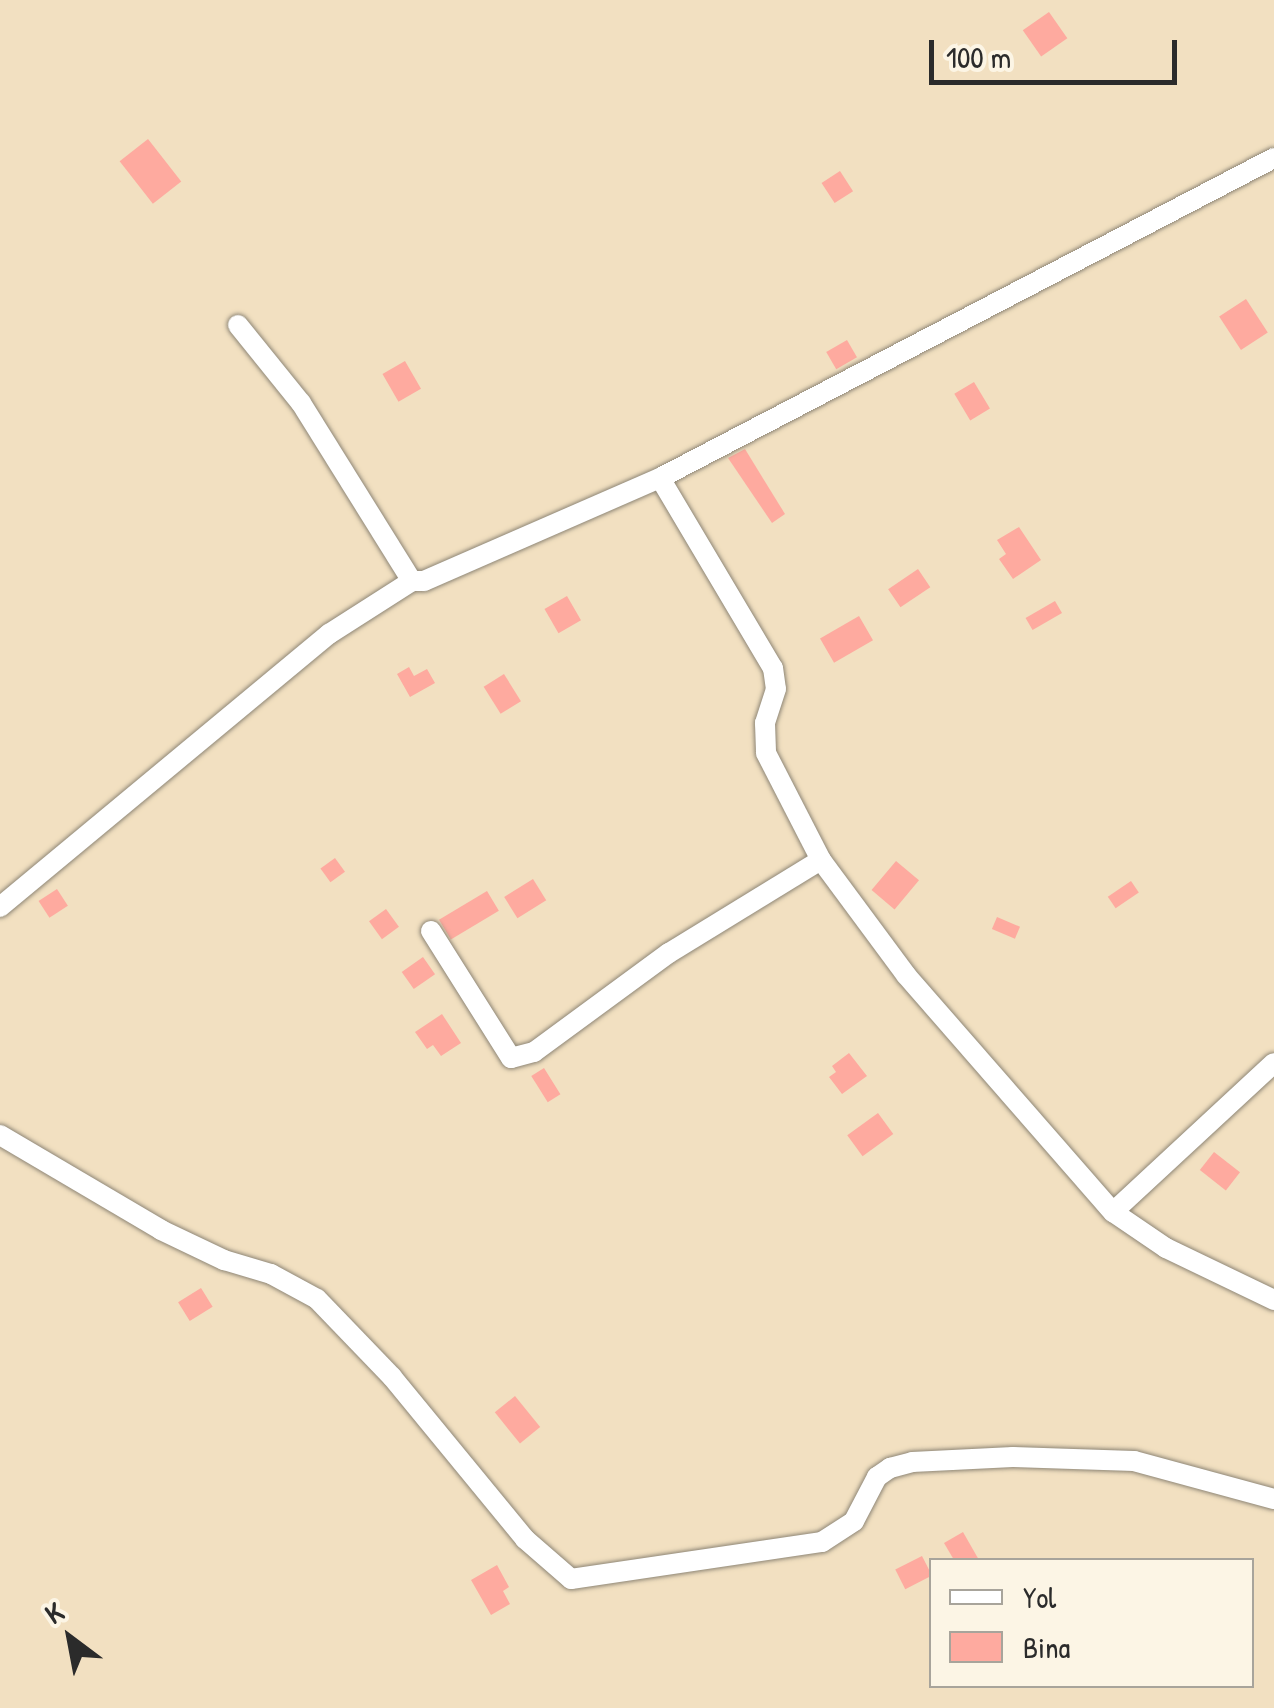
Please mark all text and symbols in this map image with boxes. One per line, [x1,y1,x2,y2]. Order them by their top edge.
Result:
scale bar [934,20,1182,82]
text: 100 m [946,37,1011,77]
legend [929,1558,1254,1688]
text: Yol [1023,1577,1056,1617]
north arrow [20,1588,120,1688]
text: K [38,1593,70,1633]
text: Bina [1023,1627,1070,1667]

